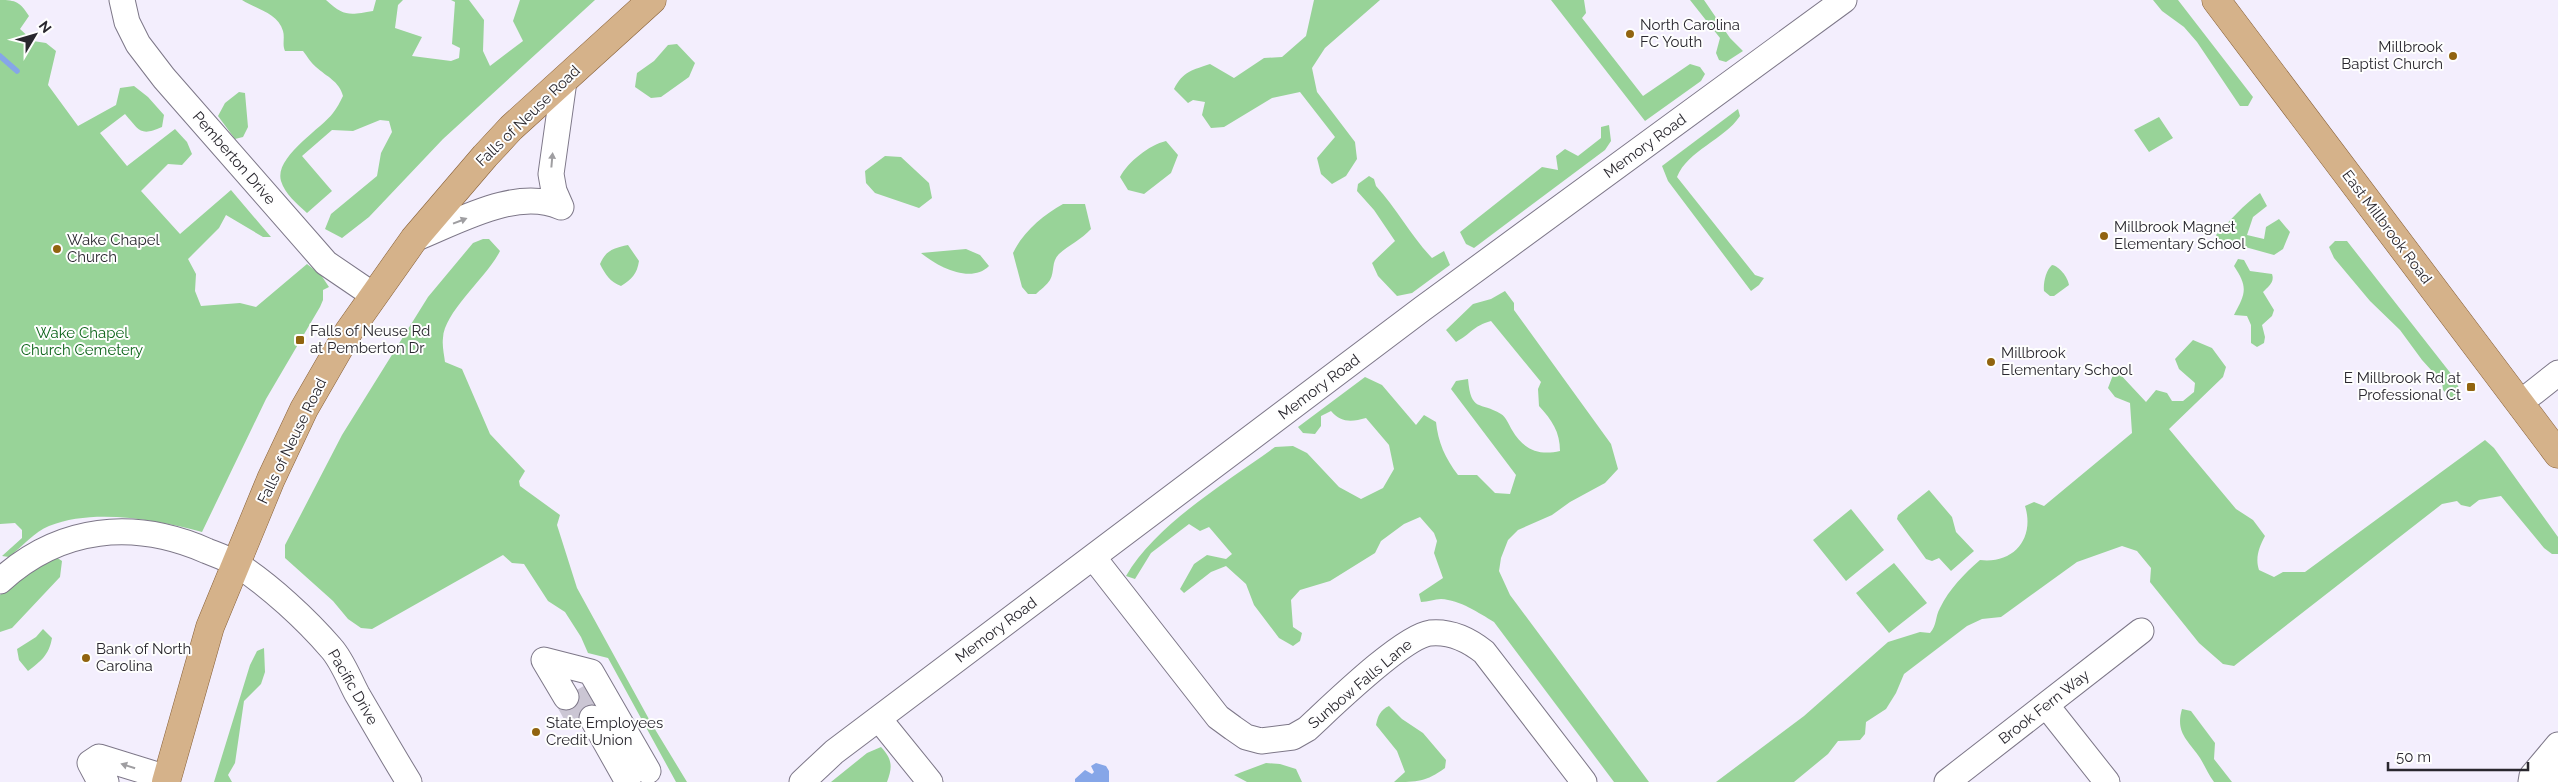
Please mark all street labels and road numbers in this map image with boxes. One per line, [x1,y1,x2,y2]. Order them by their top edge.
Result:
street label: Falls of Neuse Road [472,62,584,170]
street label: Pemberton Drive [189,108,279,208]
street label: Memory Road [1600,110,1690,182]
street label: East Millbrook Road [2338,167,2436,287]
street label: Memory Road [1275,351,1363,423]
street label: Falls of Neuse Road [254,375,330,507]
street label: Memory Road [952,594,1040,666]
street label: Sunbow Falls Lane [1304,635,1416,733]
street label: Pacific Drive [324,646,382,728]
street label: Brook Fern Way [1995,666,2093,748]

